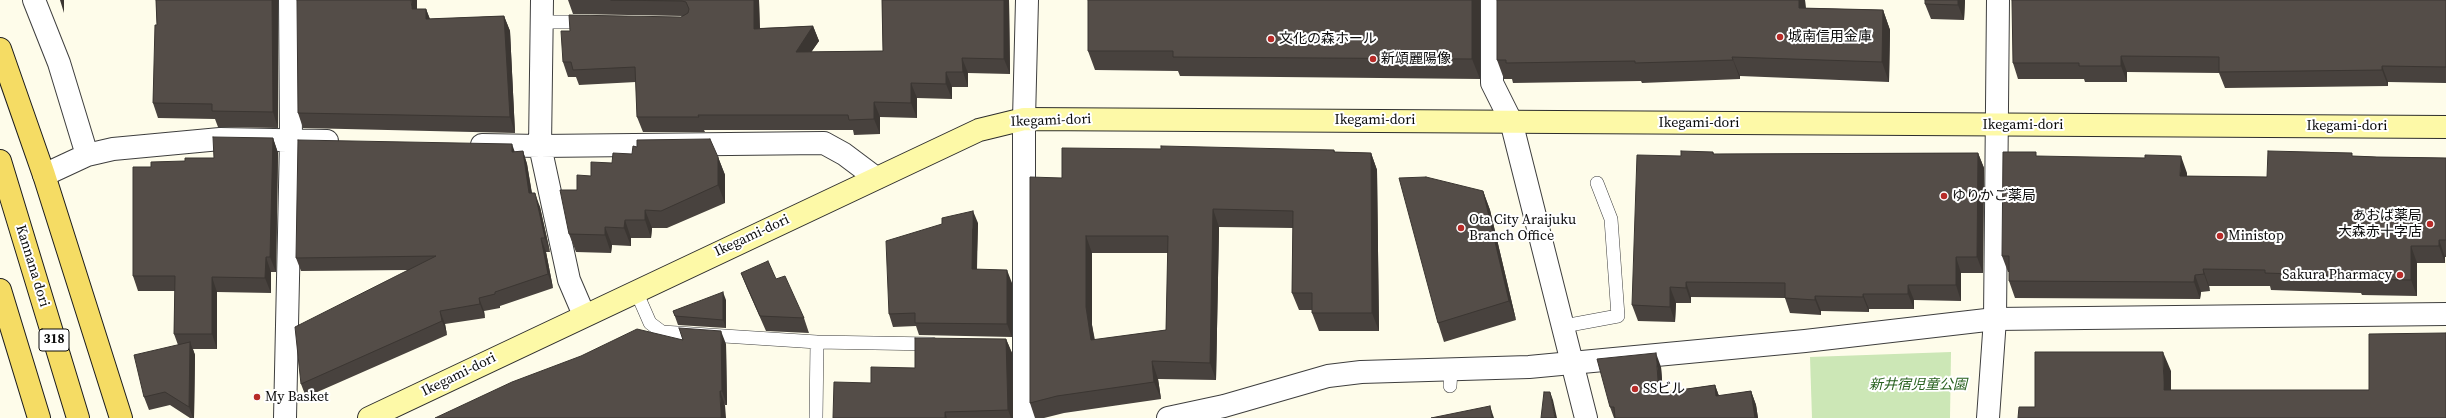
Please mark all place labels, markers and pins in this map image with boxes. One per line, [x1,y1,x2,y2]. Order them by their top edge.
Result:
place label: 城南信用金庫 [1788,29,1872,45]
place label: 文化の森ホール [1279,31,1377,47]
marker: 城南信用金庫 [1775,32,1785,42]
marker: 文化の森ホール [1266,34,1276,44]
place label: 新頌麗陽像 [1381,51,1451,67]
marker: 新頌麗陽像 [1368,54,1378,64]
place label: ゆりかご薬局 [1952,188,2036,204]
marker: ゆりかご薬局 [1939,191,1949,201]
place label: あおば薬局 大森赤十字店 [2338,208,2422,240]
place label: Ota City Araijuku Branch Office [1469,212,1576,244]
marker: あおば薬局 大森赤十字店 [2425,219,2435,229]
marker: Ota City Araijuku Branch Office [1456,223,1466,233]
place label: Ministop [2228,228,2284,244]
marker: Ministop [2215,231,2225,241]
place label: Sakura Pharmacy [2282,267,2392,283]
marker: Sakura Pharmacy [2395,270,2405,280]
place label: SSビル [1643,381,1685,397]
marker: SSビル [1630,384,1640,394]
place label: My Basket [265,389,329,405]
marker: My Basket [252,392,262,402]

